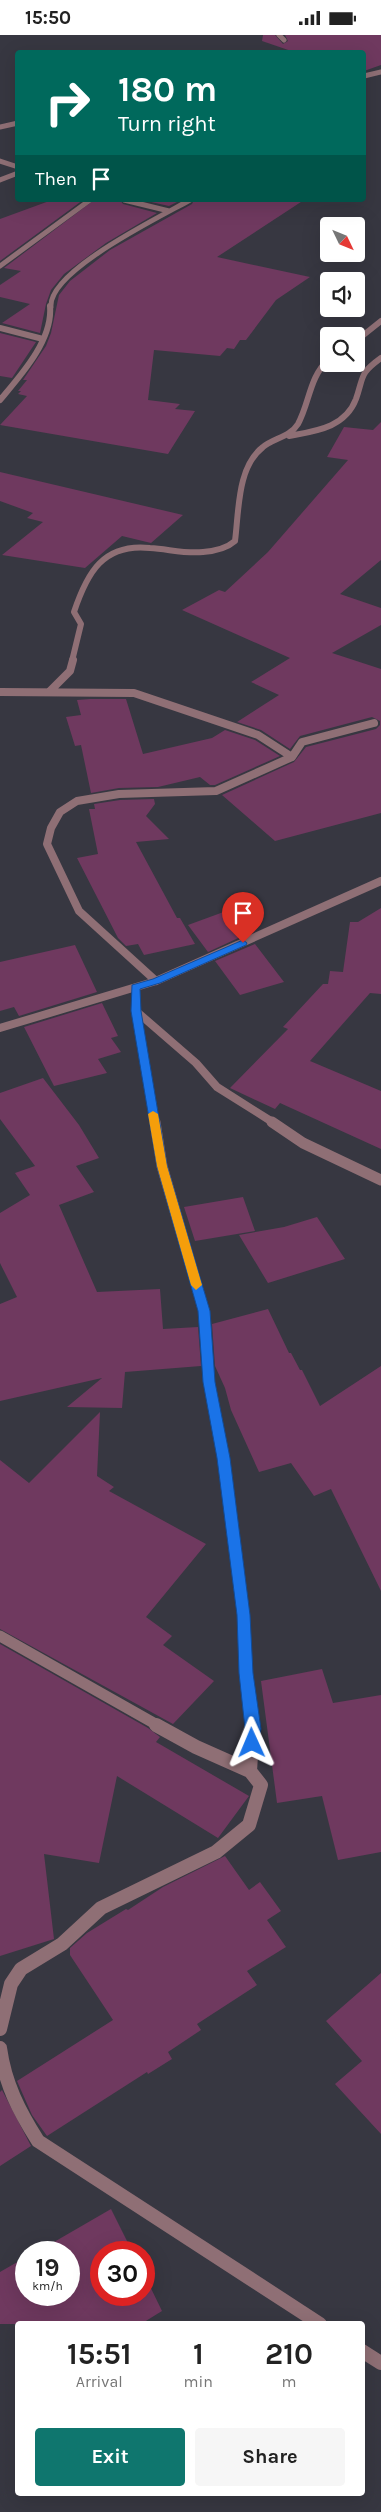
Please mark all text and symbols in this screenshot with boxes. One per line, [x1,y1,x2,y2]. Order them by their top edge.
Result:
text: 15:50 [25,7,71,29]
text: 180 m [118,69,217,110]
icon: right [35,70,100,135]
text: Turn right [118,111,216,137]
icon: arrive [87,165,115,193]
text: Then [35,168,77,190]
north arrow [320,217,365,263]
map controls [320,217,365,372]
button: sound [320,272,365,317]
button: search [320,327,365,372]
pin [222,892,264,943]
icon: arrive [229,899,257,927]
position arrow [225,1716,277,1768]
speed limit sign: 30 [90,2241,155,2306]
text: 19 [35,2253,60,2282]
text: km/h [32,2279,63,2293]
text: 15:51 [67,2336,131,2372]
text: 1 [193,2336,204,2372]
text: 210 [265,2336,313,2372]
text: Arrival [76,2372,123,2391]
text: min [184,2372,213,2391]
text: m [281,2372,296,2391]
button: Exit [35,2428,185,2486]
button: Share [195,2428,345,2486]

